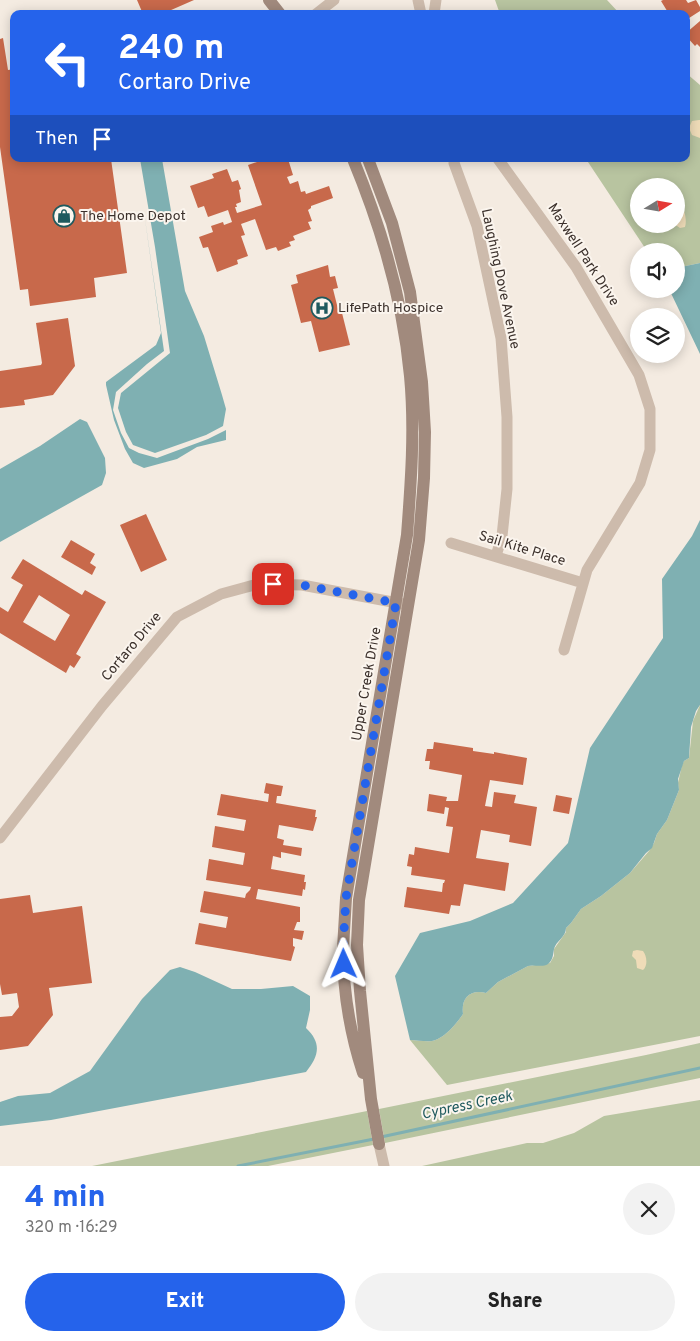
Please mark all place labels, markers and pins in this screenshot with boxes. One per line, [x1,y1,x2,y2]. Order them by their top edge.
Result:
shop icon: The Home Depot [52,204,76,228]
place label: The Home Depot [80,208,186,225]
hospital icon: LifePath Hospice [310,296,334,320]
place label: LifePath Hospice [338,300,443,317]
pin [252,563,294,605]

